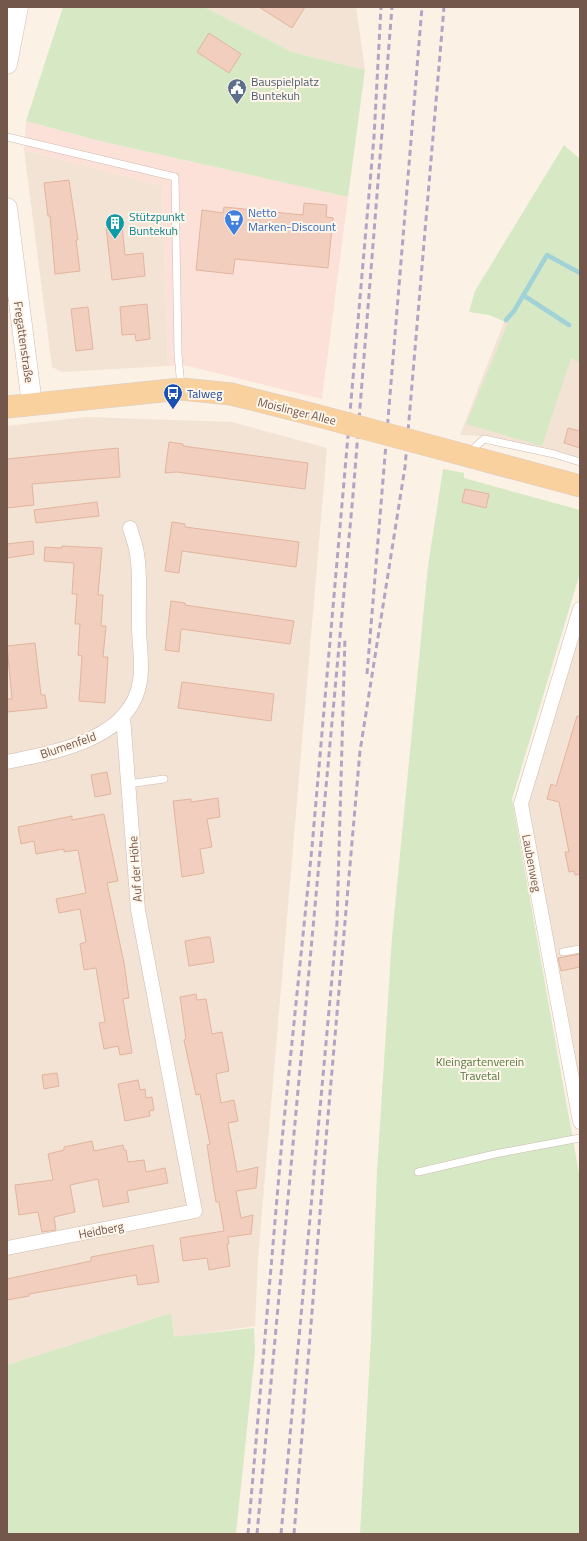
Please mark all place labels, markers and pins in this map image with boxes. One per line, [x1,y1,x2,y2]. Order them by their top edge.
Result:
place label: Bauspielplatz Buntekuh [251,72,319,105]
public building icon: Bauspielplatz Buntekuh [226,77,248,105]
place label: Netto Marken-Discount [248,203,337,236]
place label: Stützpunkt Buntekuh [129,207,186,240]
supermarket icon: Netto Marken-Discount [223,208,245,236]
building icon: Stützpunkt Buntekuh [104,212,126,240]
bus stop icon: Talweg [162,382,184,410]
place label: Talweg [187,384,222,403]

